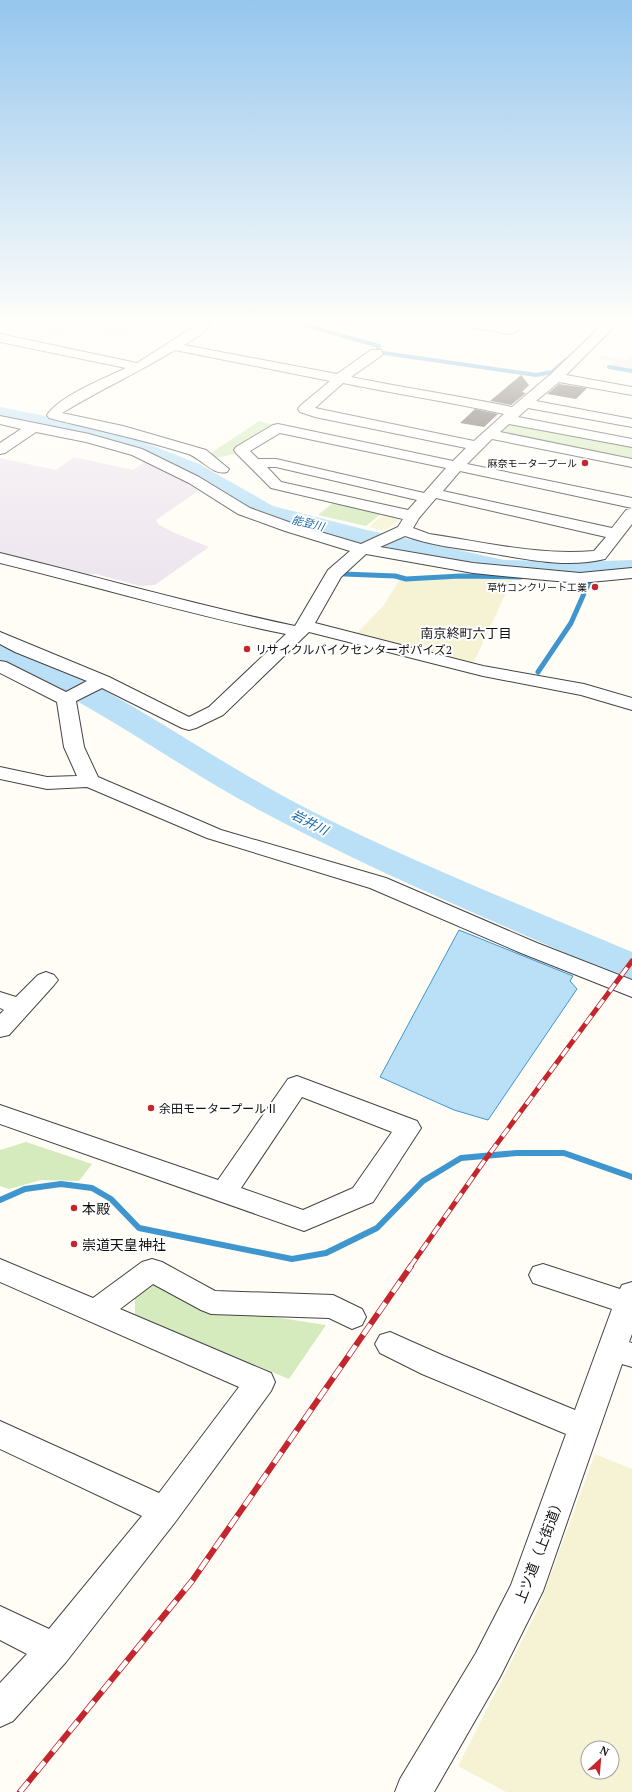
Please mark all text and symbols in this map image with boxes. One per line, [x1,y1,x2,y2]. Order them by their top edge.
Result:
place label: 麻奈モータープール [488,457,577,470]
marker: 麻奈モータープール [580,458,590,468]
water label: 能登川 [290,512,327,534]
place label: 草竹コンクリート工業 [487,581,587,594]
marker: 草竹コンクリート工業 [590,582,600,592]
district label: 南京終町六丁目 [420,624,512,642]
place label: リサイクルバイクセンターポパイズ2 [255,642,452,657]
marker: リサイクルバイクセンターポパイズ2 [242,644,252,654]
water label: 岩井川 [289,805,333,840]
place label: 余田モータープールⅡ [159,1101,278,1116]
marker: 余田モータープールⅡ [146,1103,156,1113]
place label: 本殿 [82,1199,110,1218]
marker: 本殿 [69,1203,79,1213]
place label: 崇道天皇神社 [82,1235,166,1254]
marker: 崇道天皇神社 [69,1239,79,1249]
street label: 上ツ道（上街道） [510,1494,568,1606]
north arrow [580,1740,620,1780]
text: N [598,1743,612,1759]

